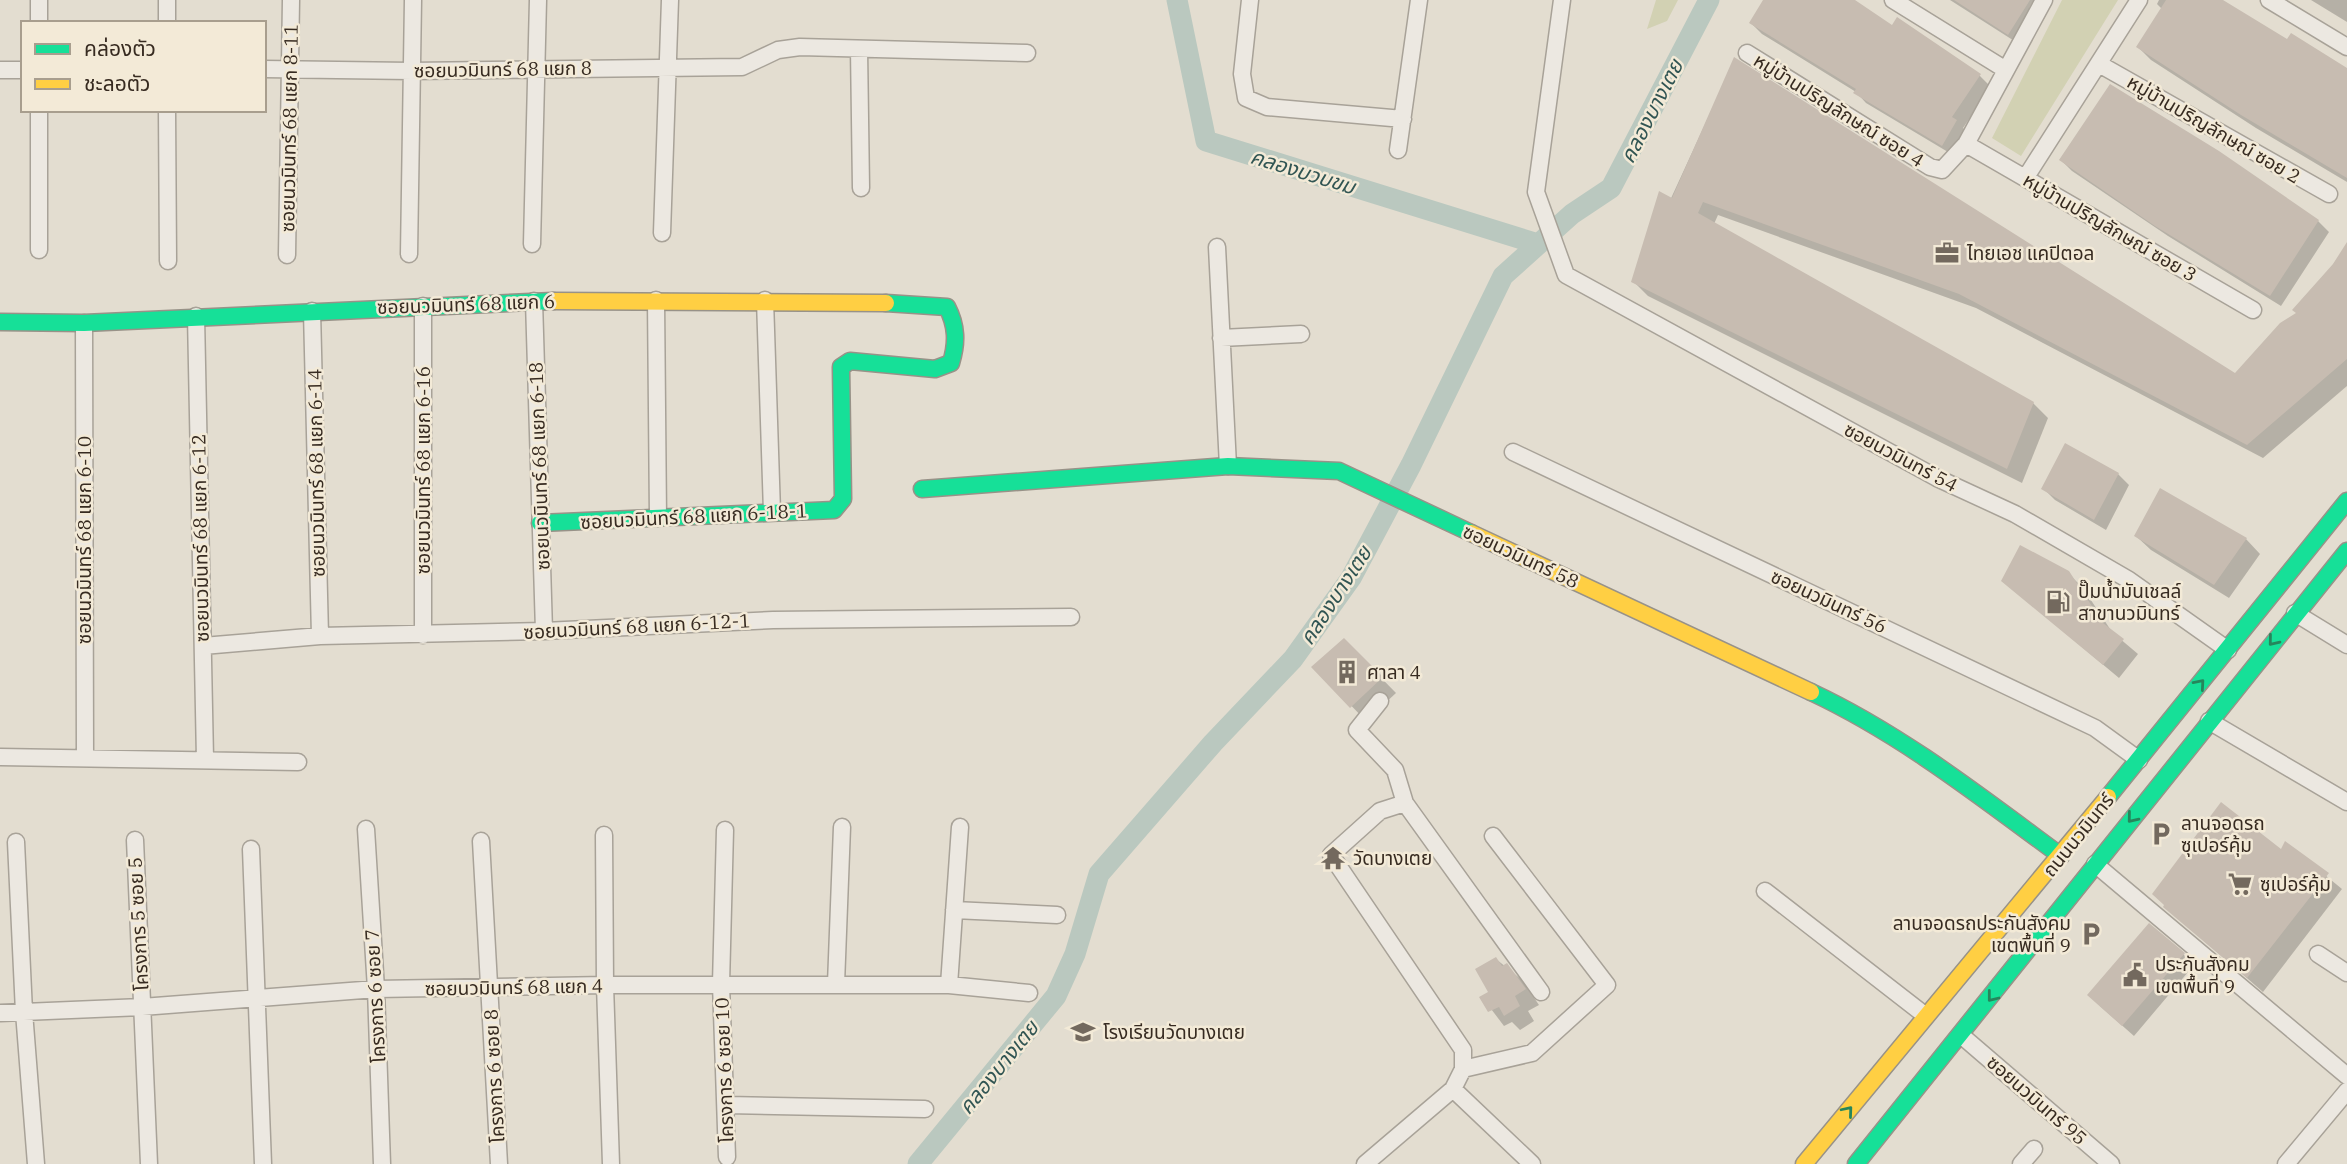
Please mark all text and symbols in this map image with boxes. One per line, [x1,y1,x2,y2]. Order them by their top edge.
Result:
legend [21,21,266,112]
street label: ซอยนวมินทร์ 68 แยก 8-11 [275,24,303,232]
text: คล่องตัว [84,34,156,62]
street label: หมู่บ้านปริญลักษณ์ ซอย 4 [1749,48,1929,173]
water label: คลองบางเตย [1613,53,1690,167]
street label: ซอยนวมินทร์ 68 แยก 8 [414,55,592,83]
text: ชะลอตัว [84,69,150,97]
street label: หมู่บ้านปริญลักษณ์ ซอย 2 [2122,70,2305,189]
water label: คลองบวบขม [1247,142,1361,201]
street label: หมู่บ้านปริญลักษณ์ ซอย 3 [2018,168,2201,287]
office icon: ไทยเอช แคปิตอล [1933,239,1961,267]
place label: ไทยเอช แคปิตอล [1966,241,2094,265]
street label: ซอยนวมินทร์ 68 แยก 6 [377,289,555,319]
street label: ซอยนวมินทร์ 68 แยก 6-18 [523,361,555,571]
street label: ซอยนวมินทร์ 68 แยก 6-16 [411,366,435,574]
street label: ซอยนวมินทร์ 68 แยก 6-14 [302,369,330,577]
street label: ซอยนวมินทร์ 54 [1840,417,1962,497]
street label: ซอยนวมินทร์ 68 แยก 6-12 [186,434,214,642]
street label: ซอยนวมินทร์ 68 แยก 6-10 [72,436,96,644]
street label: ซอยนวมินทร์ 68 แยก 6-18-1 [580,498,808,534]
street label: ซอยนวมินทร์ 58 [1459,519,1583,593]
water label: คลองบางเตย [1293,539,1378,650]
street label: ซอยนวมินทร์ 56 [1767,564,1891,638]
place label: ปั๊มน้ำมันเชลล์ สาขานวมินทร์ [2078,578,2181,625]
fuel station icon: ปั๊มน้ำมันเชลล์ สาขานวมินทร์ [2044,588,2072,616]
street label: ซอยนวมินทร์ 68 แยก 6-12-1 [523,608,751,644]
one-way arrow [2268,634,2281,646]
building icon: ศาลา 4 [1333,658,1361,686]
place label: ศาลา 4 [1367,660,1421,684]
one-way arrow [2192,680,2204,693]
street label: ถนนนวมินทร์ [2037,788,2119,881]
one-way arrow [2127,811,2140,823]
place label: ลานจอดรถ ซุเปอร์คุ้ม [2181,811,2265,857]
parking icon: ลานจอดรถ ซุเปอร์คุ้ม [2147,820,2175,848]
temple icon: วัดบางเตย [1319,844,1347,872]
place label: วัดบางเตย [1353,846,1432,870]
street label: โครงการ 5 ซอย 5 [123,856,153,992]
supermarket icon: ซุเปอร์คุ้ม [2226,870,2254,898]
place label: ซุเปอร์คุ้ม [2260,872,2331,896]
place label: ลานจอดรถประกันสังคม เขตพื้นที่ 9 [1893,911,2071,957]
parking icon: ลานจอดรถประกันสังคม เขตพื้นที่ 9 [2077,920,2105,948]
street label: โครงการ 6 ซอย 7 [360,928,390,1064]
place label: ประกันสังคม เขตพื้นที่ 9 [2155,952,2250,998]
public building icon: ประกันสังคม เขตพื้นที่ 9 [2121,961,2149,989]
street label: ซอยนวมินทร์ 68 แยก 4 [425,973,603,1001]
one-way arrow [1987,990,2000,1002]
street label: โครงการ 6 ซอย 10 [709,997,739,1143]
street label: โครงการ 6 ซอย 8 [479,1008,509,1144]
water label: คลองบางเตย [952,1013,1045,1120]
school or university icon: โรงเรียนวัดบางเตย [1069,1018,1097,1046]
place label: โรงเรียนวัดบางเตย [1103,1020,1245,1044]
street label: ซอยนวมินทร์ 95 [1982,1050,2092,1150]
one-way arrow [1839,1107,1852,1119]

